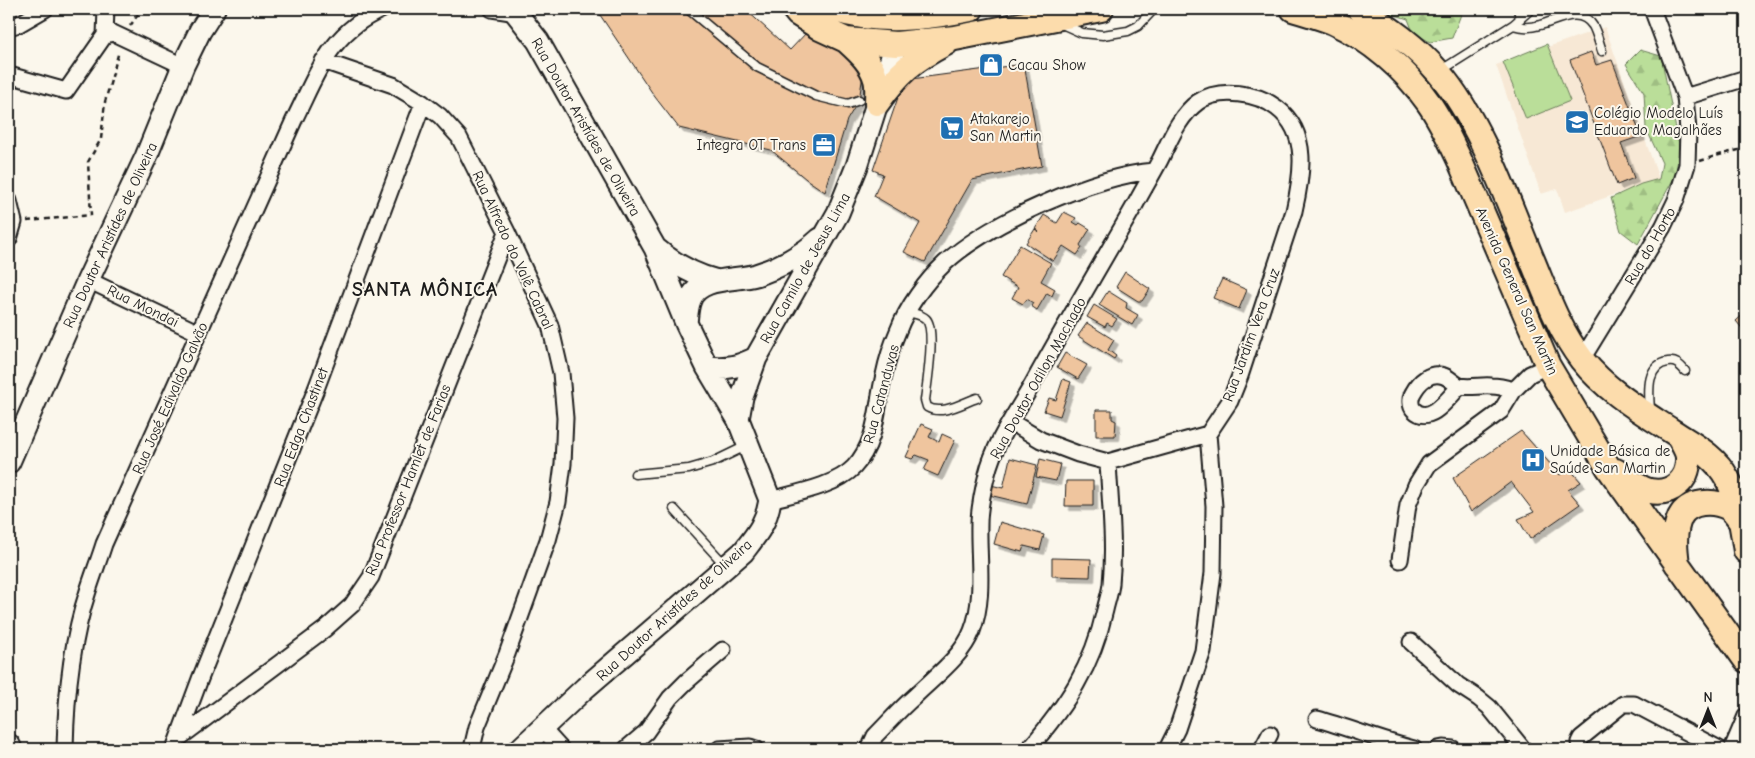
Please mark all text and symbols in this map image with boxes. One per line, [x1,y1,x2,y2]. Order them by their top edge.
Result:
street label: Rua Doutor Aristídes de Oliveira [527,35,645,219]
shop icon: Cacau Show [978,52,1004,78]
place label: Cacau Show [1008,56,1086,74]
place label: Colégio Modelo Luís Eduardo Magalhães [1594,104,1723,139]
school or university icon: Colégio Modelo Luís Eduardo Magalhães [1564,109,1590,135]
place label: Atakarejo San Martin [970,110,1042,145]
supermarket icon: Atakarejo San Martin [939,115,965,141]
office icon: Integra OT Trans [811,132,837,158]
place label: Integra OT Trans [697,136,806,154]
street label: Rua Doutor Aristídes de Oliveira [59,139,161,331]
street label: Rua Alfredo do Valê Cabral [468,168,558,332]
street label: Rua Camilo de Jesus Lima [756,190,854,346]
street label: Avenida General San Martin [1472,204,1562,378]
street label: Rua do Horto [1621,204,1680,288]
street label: Rua Jardim Vera Cruz [1218,265,1284,404]
district label: SANTA MÔNICA [352,277,498,301]
street label: Rua Mondai [104,281,182,331]
street label: Rua Doutor Odilon Machado [986,294,1090,462]
street label: Rua José Edivaldo Galvão [128,319,212,477]
street label: Rua Catanduvas [859,343,903,445]
street label: Rua Edga Chastinet [270,364,332,489]
street label: Rua Professor Hamlet de Farias [361,382,455,578]
place label: Unidade Básica de Saúde San Martin [1550,442,1671,477]
hospital icon: Unidade Básica de Saúde San Martin [1520,447,1546,473]
street label: Rua Doutor Aristídes de Oliveira [593,535,755,685]
north arrow [1682,686,1732,736]
text: N [1703,689,1713,706]

